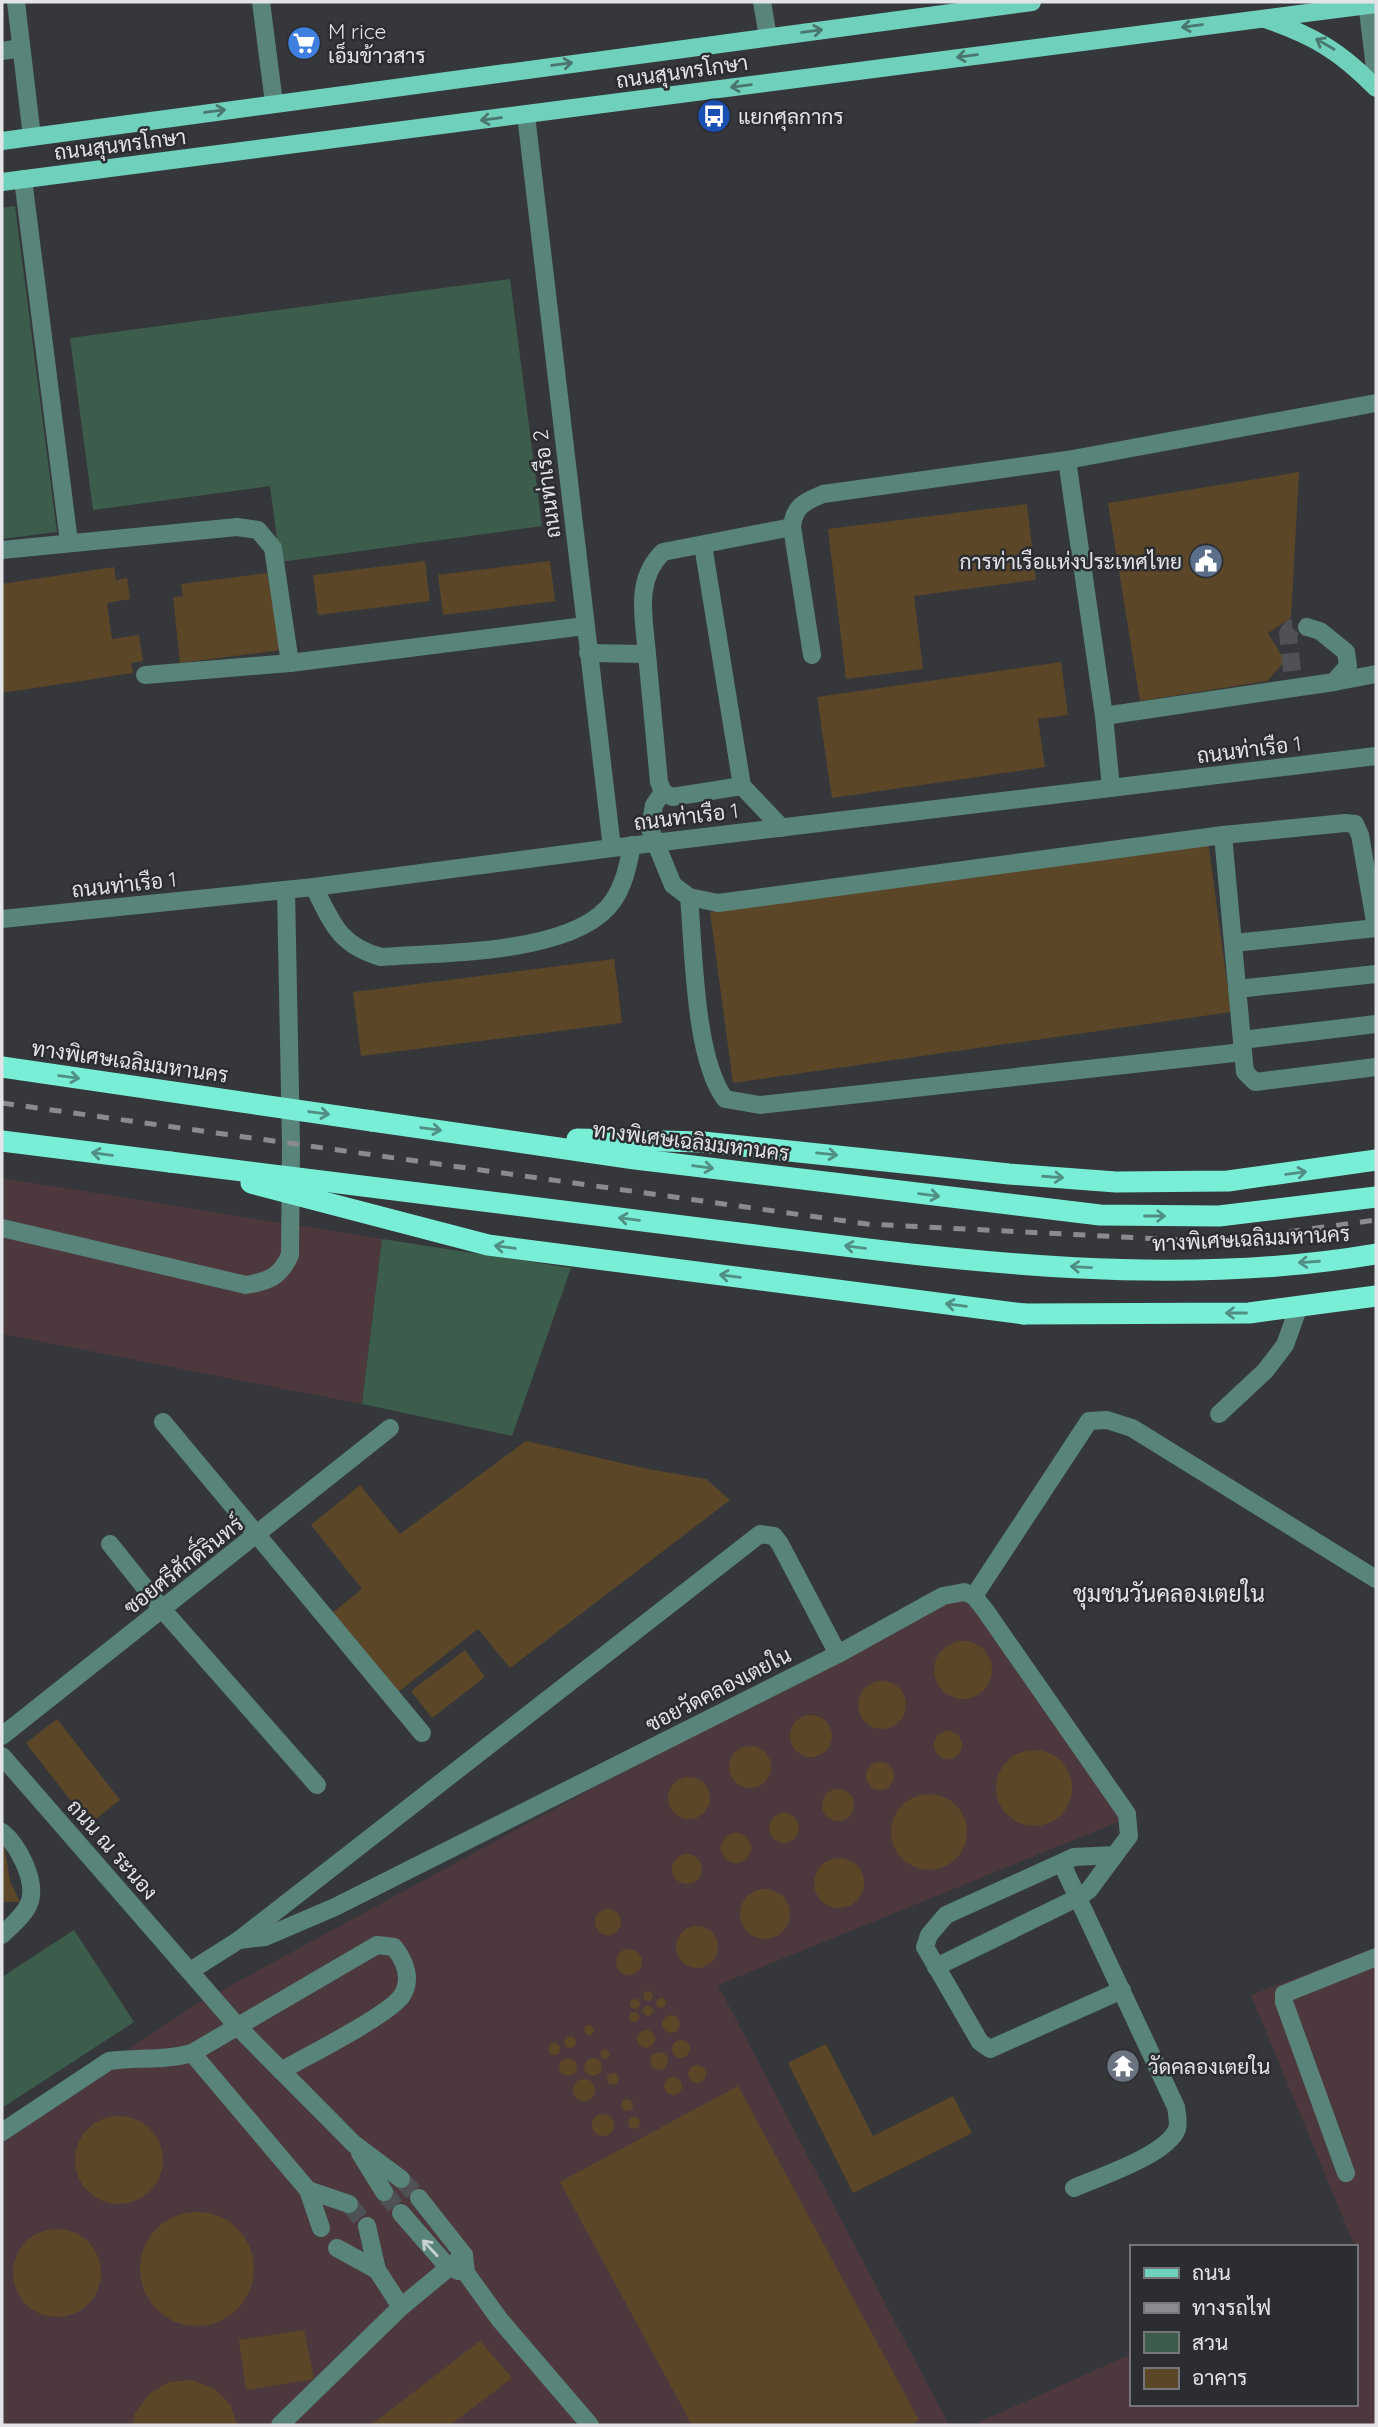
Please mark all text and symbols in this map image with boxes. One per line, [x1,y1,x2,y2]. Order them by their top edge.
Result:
place label: M rice เอ็มข้าวสาร [328,18,426,68]
one-way arrow [1181,20,1204,33]
supermarket icon: M rice เอ็มข้าวสาร [285,24,323,62]
one-way arrow [800,24,822,37]
one-way arrow [1315,37,1335,51]
street label: ถนนสุนทรโกษา [614,49,750,95]
one-way arrow [956,50,979,63]
one-way arrow [550,58,573,71]
one-way arrow [730,80,753,93]
bus stop icon: แยกศุลกากร [695,97,733,135]
place label: แยกศุลกากร [738,103,844,131]
one-way arrow [203,105,226,118]
one-way arrow [481,113,503,126]
street label: ถนนสุนทรโกษา [52,123,188,167]
street label: ถนนท่าเรือ 2 [526,428,566,540]
public building icon: การท่าเรือแห่งประเทศไทย [1187,542,1225,580]
place label: การท่าเรือแห่งประเทศไทย [959,548,1182,574]
street label: ถนนท่าเรือ 1 [1195,730,1303,768]
street label: ถนนท่าเรือ 1 [632,797,740,835]
street label: ถนนท่าเรือ 1 [70,866,178,902]
street label: ทางพิเศษเฉลิมมหานคร [30,1034,230,1088]
one-way arrow [57,1070,80,1083]
one-way arrow [307,1107,330,1120]
street label: ทางพิเศษเฉลิมมหานคร [591,1116,791,1166]
one-way arrow [419,1123,442,1136]
one-way arrow [91,1147,114,1160]
one-way arrow [815,1147,838,1160]
one-way arrow [691,1161,714,1174]
one-way arrow [1284,1167,1307,1180]
one-way arrow [1042,1171,1065,1184]
one-way arrow [917,1188,940,1201]
one-way arrow [1144,1209,1167,1223]
one-way arrow [618,1213,641,1226]
street label: ทางพิเศษเฉลิมมหานคร [1151,1220,1351,1256]
one-way arrow [844,1240,867,1253]
one-way arrow [494,1241,517,1254]
one-way arrow [1297,1256,1320,1269]
one-way arrow [1070,1261,1093,1274]
one-way arrow [720,1270,742,1283]
one-way arrow [945,1299,968,1312]
one-way arrow [1224,1306,1247,1320]
street label: ซอยศรีศักดิ์รินทร์ [114,1505,248,1620]
district label: ชุมชนวันคลองเตยใน [1073,1578,1265,1610]
street label: ซอยวัดคลองเตยใน [641,1641,795,1737]
street label: ถนน ณ ระนอง [62,1793,164,1905]
temple icon: วัดคลองเตยใน [1104,2047,1142,2085]
place label: วัดคลองเตยใน [1148,2053,1270,2079]
one-way arrow [422,2239,438,2257]
legend [1130,2245,1357,2406]
text: ถนน [1192,2259,1231,2285]
text: ทางรถไฟ [1192,2294,1271,2320]
text: สวน [1192,2329,1228,2355]
text: อาคาร [1192,2364,1248,2390]

